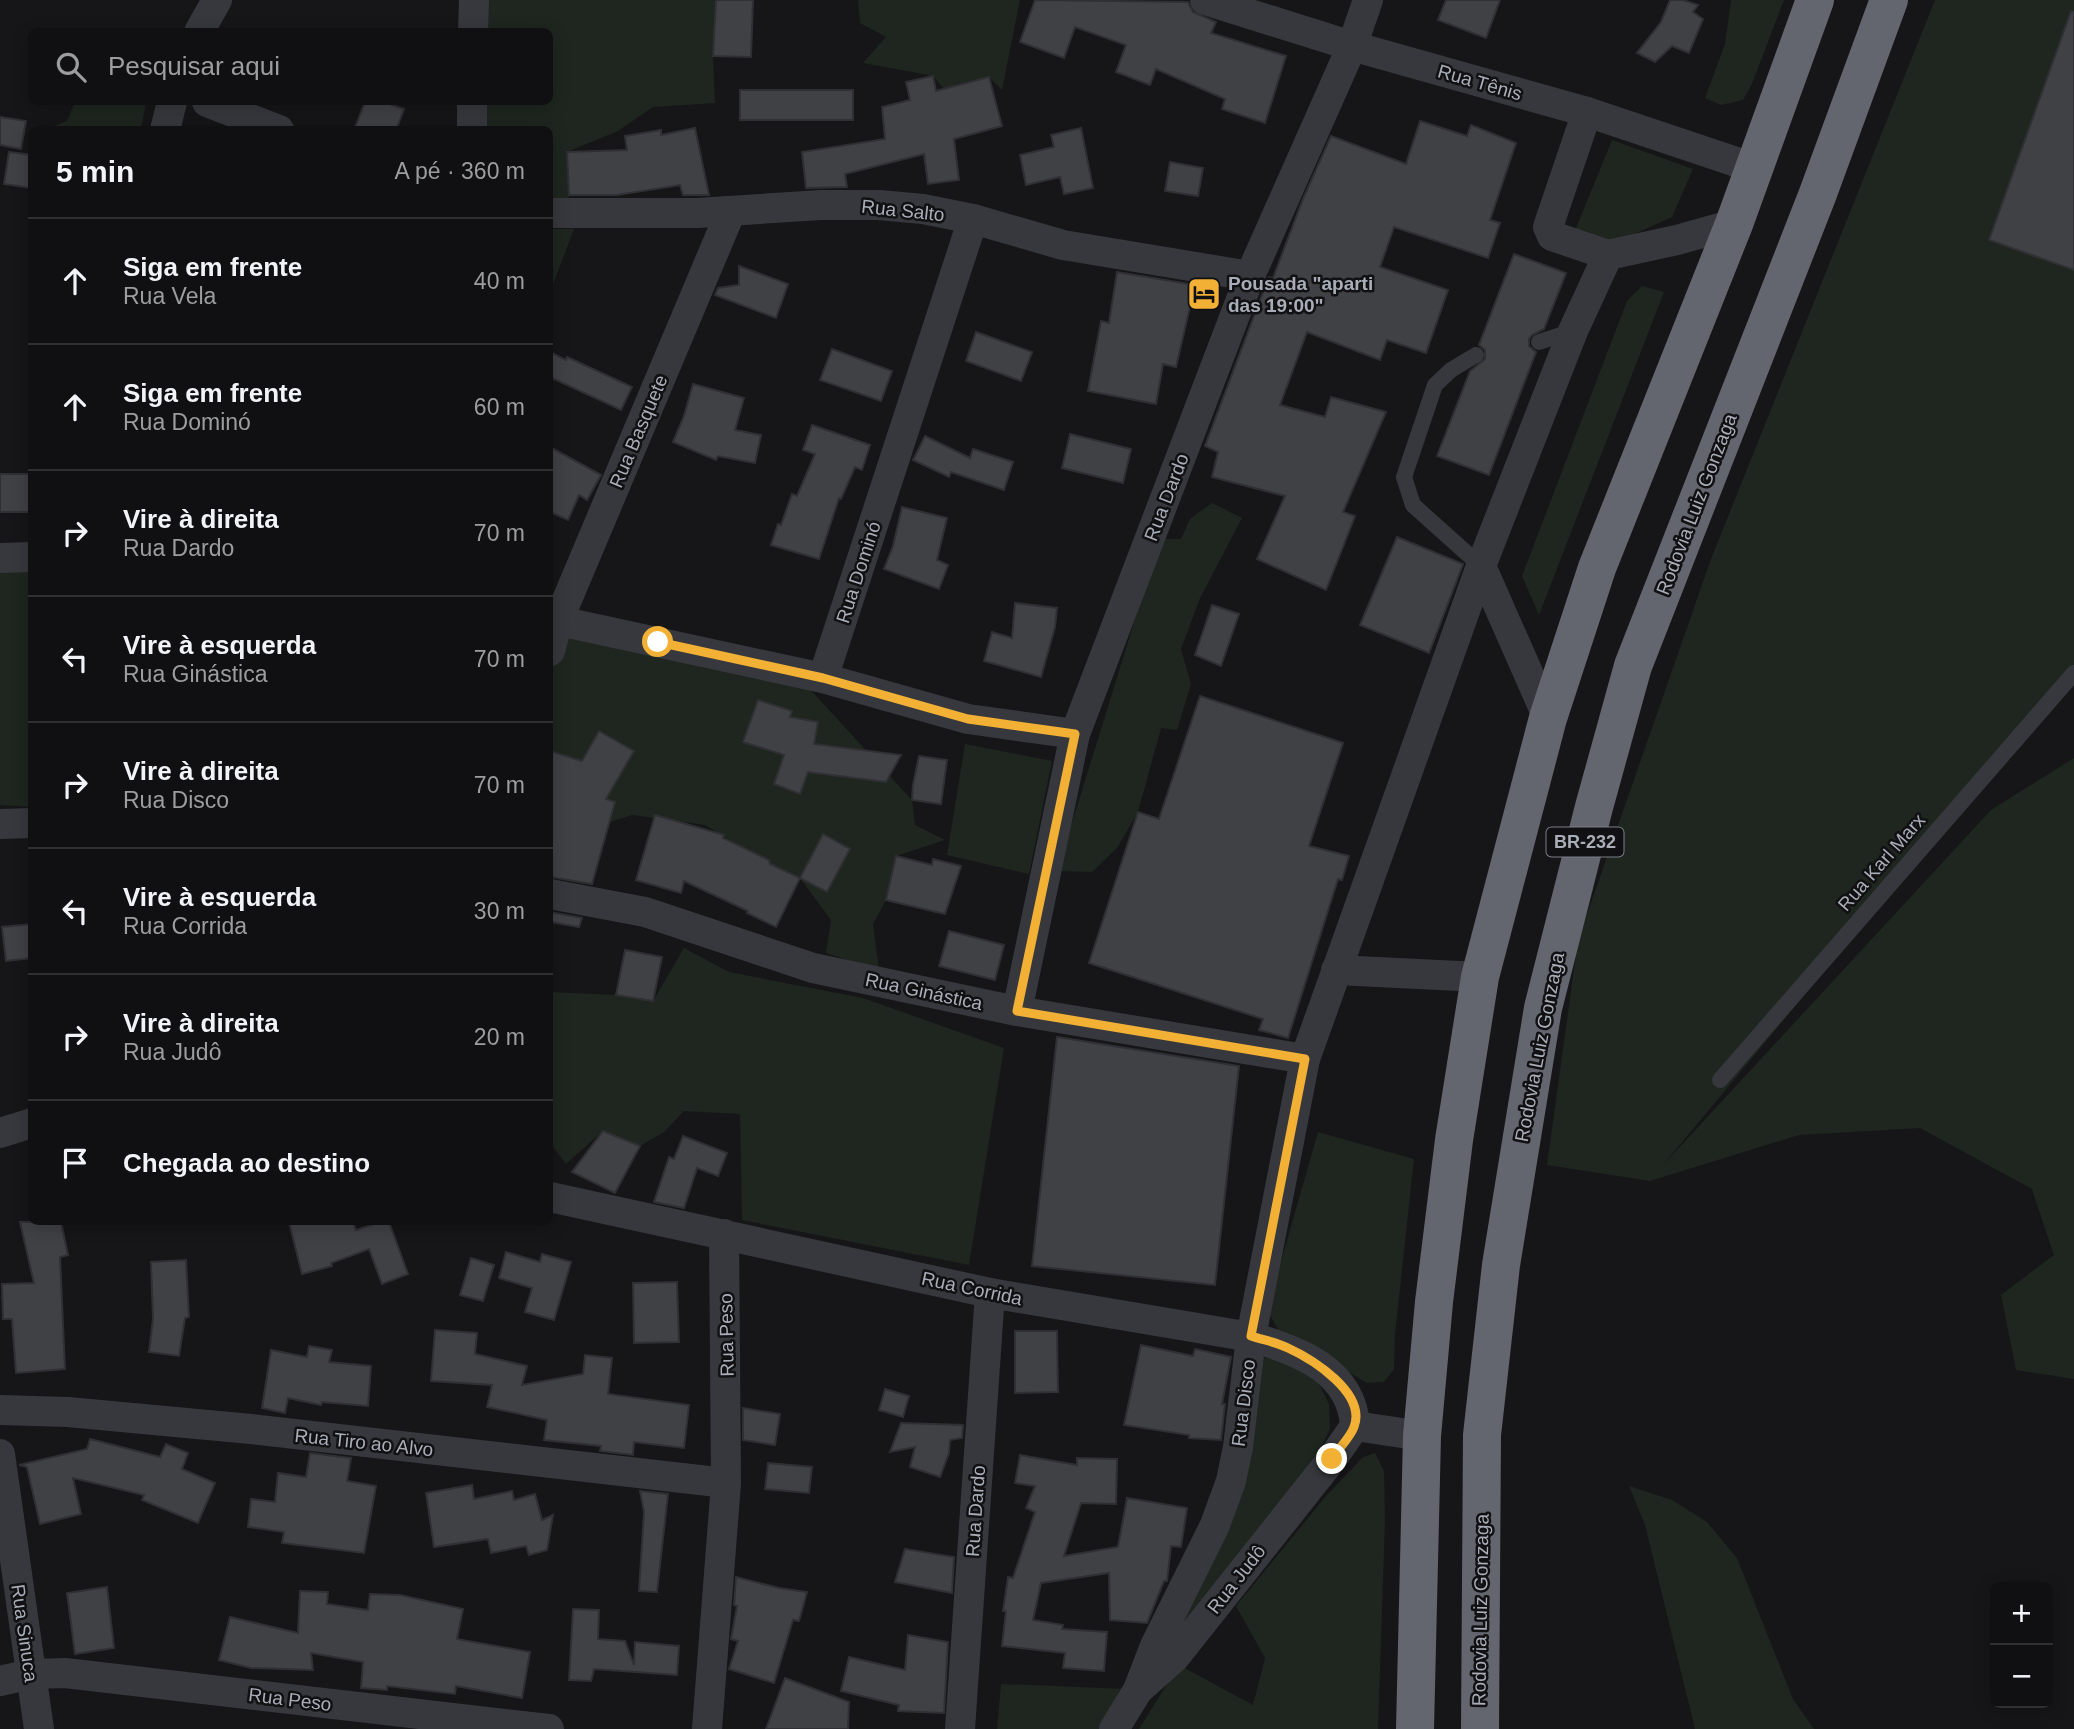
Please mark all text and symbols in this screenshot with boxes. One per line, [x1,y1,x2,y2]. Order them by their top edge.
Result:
search box [28,28,553,105]
icon: search [52,48,90,86]
text: Pesquisar aqui [108,51,280,81]
street label: Rua Tênis [1436,60,1524,104]
text: 5 min [56,155,134,188]
text: A pé · 360 m [395,158,525,184]
street label: Rua Salto [860,196,946,225]
text: Siga em frente [123,252,302,282]
icon: ahead [56,262,94,300]
text: 40 m [474,268,525,294]
place label: Pousada "aparti das 19:00" [1228,273,1373,316]
hotel icon: Pousada "aparti das 19:00" [1185,275,1223,313]
text: Rua Vela [123,283,216,309]
street label: Rua Basquete [605,372,672,491]
text: Siga em frente [123,378,302,408]
icon: ahead [56,388,94,426]
text: 60 m [474,394,525,420]
text: Rua Dominó [123,409,251,435]
street label: Rodovia Luiz Gonzaga [1652,410,1741,598]
street label: Rua Dardo [1140,451,1193,544]
text: Vire à direita [123,504,279,534]
icon: right [56,514,94,552]
street label: Rua Dominó [832,519,885,626]
text: 70 m [474,520,525,546]
text: Rua Dardo [123,535,234,561]
route start [642,626,673,657]
text: Vire à esquerda [123,630,316,660]
icon: left [56,640,94,678]
text: 70 m [474,646,525,672]
text: Rua Ginástica [123,661,267,687]
text: Vire à direita [123,756,279,786]
icon: right [56,766,94,804]
text: 70 m [474,772,525,798]
text: Rua Disco [123,787,229,813]
street label: Rua Karl Marx [1834,809,1929,915]
road number: BR-232 [1546,828,1624,856]
text: Vire à esquerda [123,882,316,912]
icon: left [56,892,94,930]
text: 30 m [474,898,525,924]
text: Rua Corrida [123,913,247,939]
street label: Rodovia Luiz Gonzaga [1511,950,1568,1143]
street label: Rua Ginástica [863,969,985,1014]
text: Vire à direita [123,1008,279,1038]
icon: right [56,1018,94,1056]
text: 20 m [474,1024,525,1050]
text: Rua Judô [123,1039,221,1065]
icon: arrive [56,1144,94,1182]
text: Chegada ao destino [123,1148,370,1178]
street label: Rua Corrida [920,1268,1025,1309]
street label: Rua Peso [715,1293,738,1377]
street label: Rua Disco [1228,1358,1259,1448]
street label: Rua Tiro ao Alvo [294,1425,434,1460]
route end [1316,1443,1347,1474]
street label: Rua Dardo [962,1464,989,1558]
street label: Rodovia Luiz Gonzaga [1468,1513,1493,1706]
street label: Rua Judô [1203,1541,1270,1618]
map controls [1990,1582,2053,1708]
button: + [1990,1582,2053,1645]
street label: Rua Sinuca [7,1583,42,1684]
button: − [1990,1645,2053,1708]
street label: Rua Peso [247,1684,333,1715]

